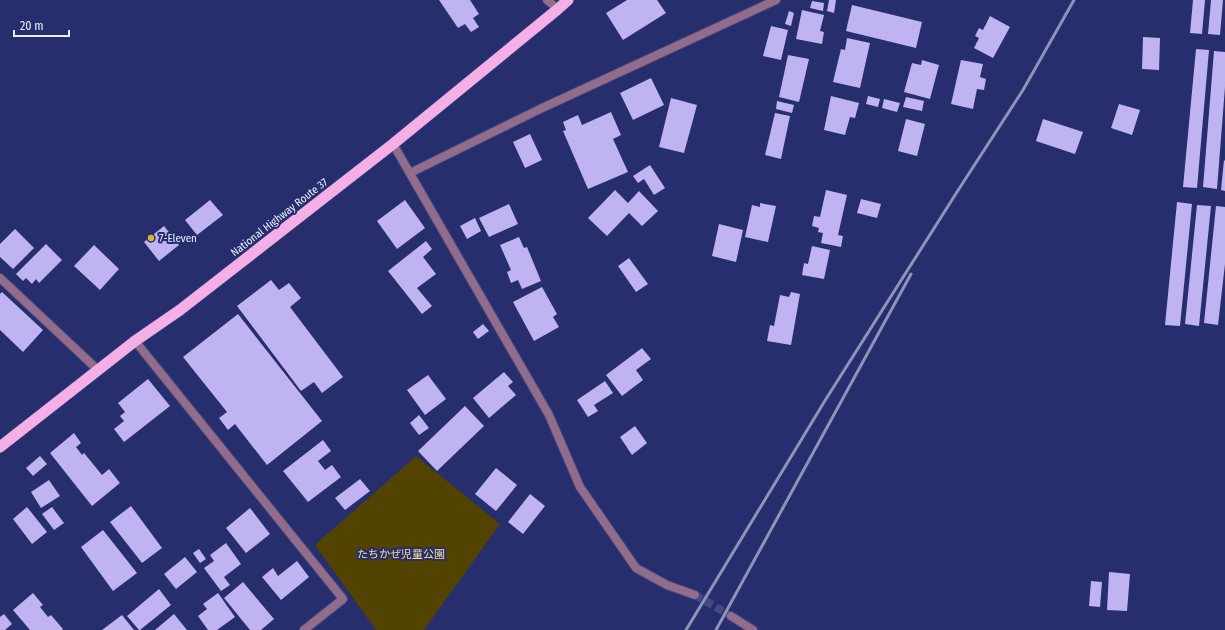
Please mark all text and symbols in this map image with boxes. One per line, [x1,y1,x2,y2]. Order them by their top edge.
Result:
scale bar [14,12,69,38]
text: 20 m [20,19,44,33]
street label: National Highway Route 37 [228,175,331,259]
place label: 7-Eleven [159,232,197,245]
marker: 7-Eleven [146,233,156,243]
park label: たちかぜ児童公園 [357,548,445,561]

